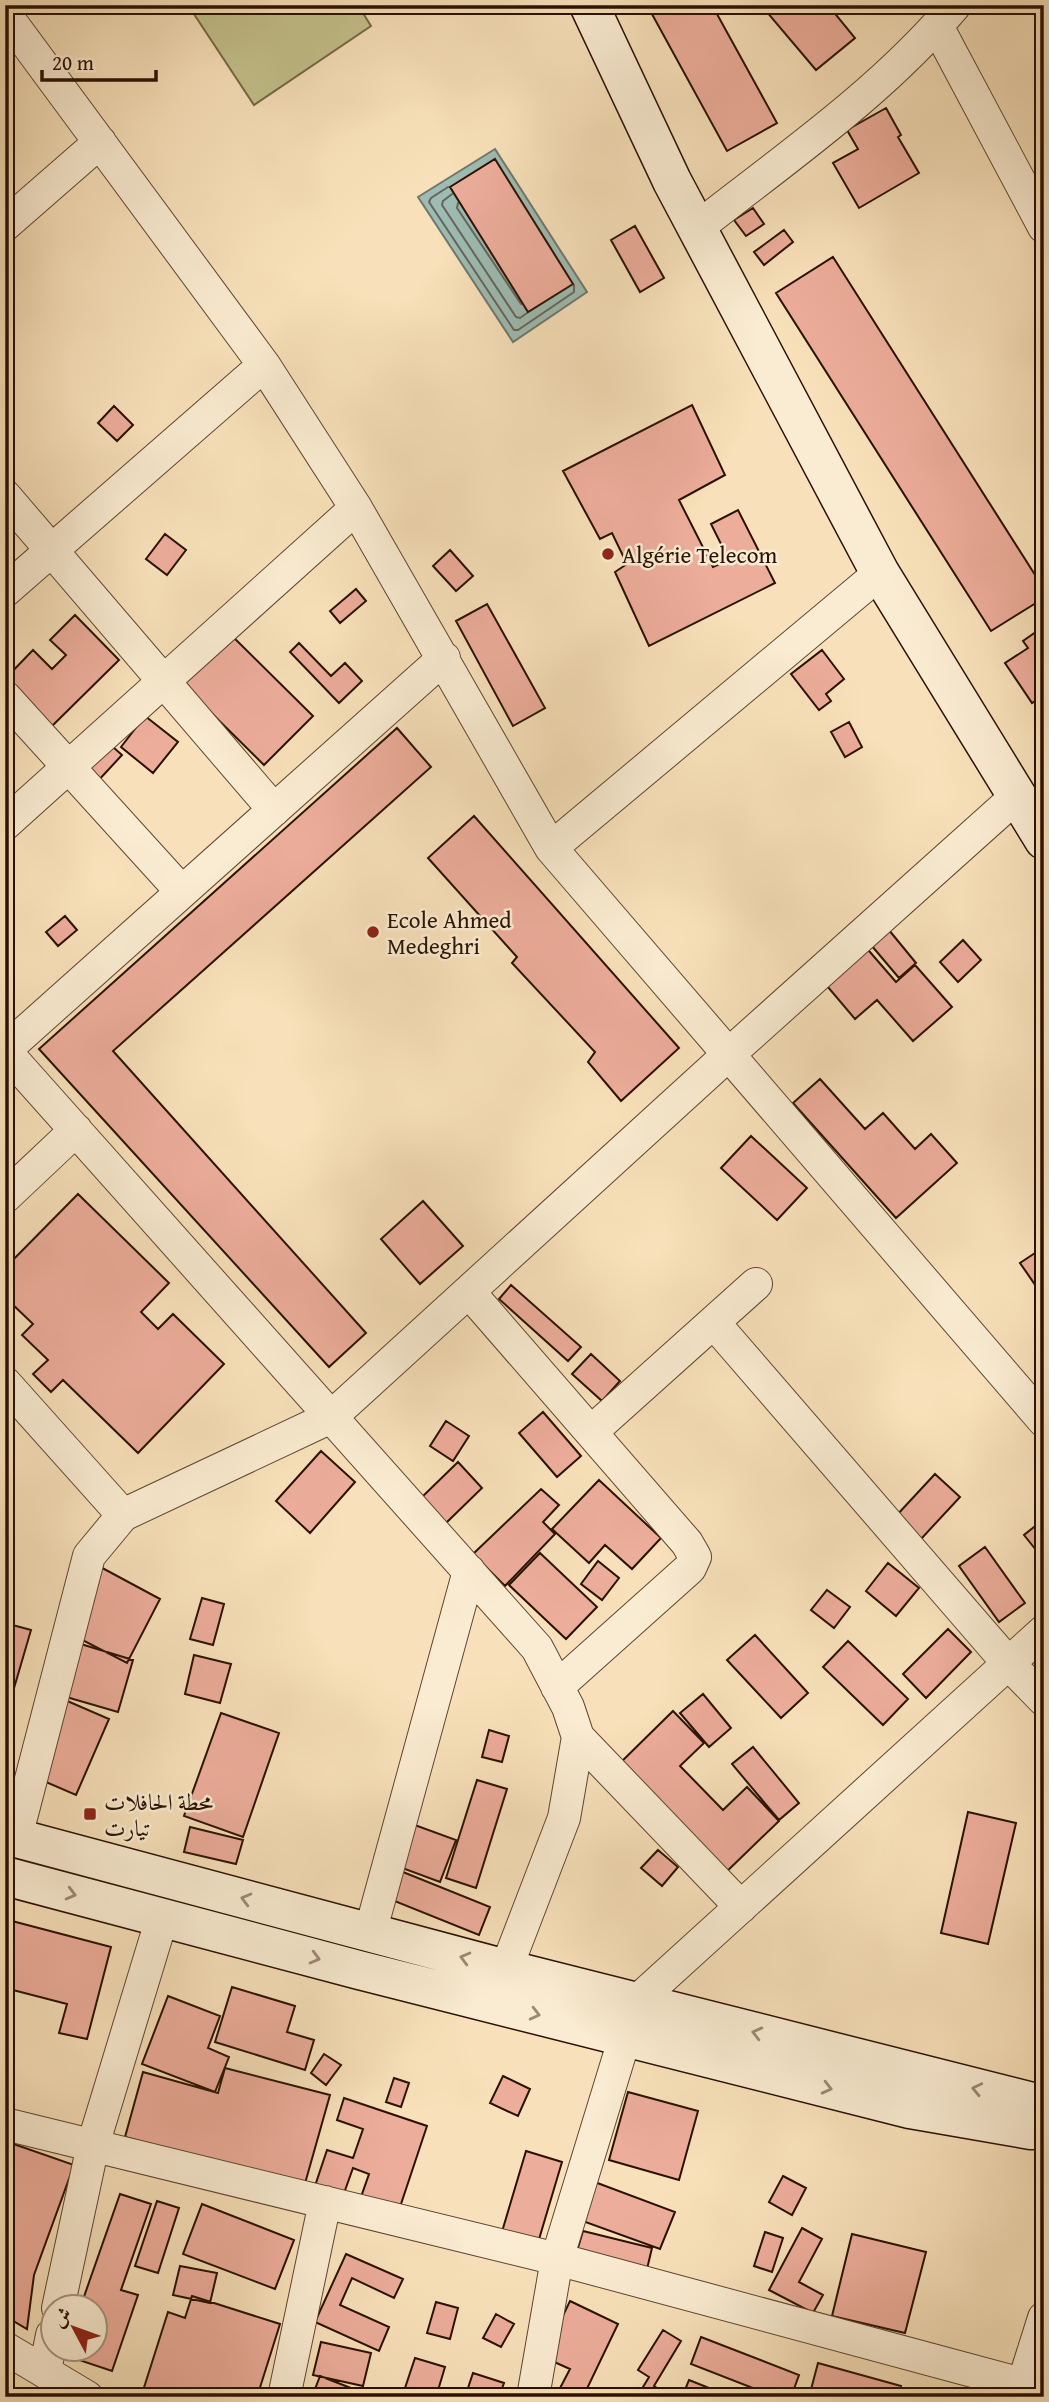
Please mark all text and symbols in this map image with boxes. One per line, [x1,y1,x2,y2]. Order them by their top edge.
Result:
scale bar [42,38,156,82]
text: 20 m [52,47,94,78]
place label: Algérie Telecom [622,538,777,571]
marker: Algérie Telecom [600,546,616,562]
place label: Ecole Ahmed Medeghri [387,903,512,962]
marker: Ecole Ahmed Medeghri [365,924,381,940]
place label: محطة الحافلات تيارت [104,1785,213,1844]
marker: محطة الحافلات تيارت [82,1806,98,1822]
one-way arrow [65,1886,77,1900]
one-way arrow [240,1893,252,1907]
one-way arrow [309,1950,321,1964]
one-way arrow [459,1952,471,1966]
one-way arrow [529,2006,541,2020]
one-way arrow [751,2027,763,2041]
one-way arrow [821,2080,833,2094]
one-way arrow [972,2082,984,2097]
north arrow [38,2294,108,2364]
text: ش [44,2301,78,2333]

